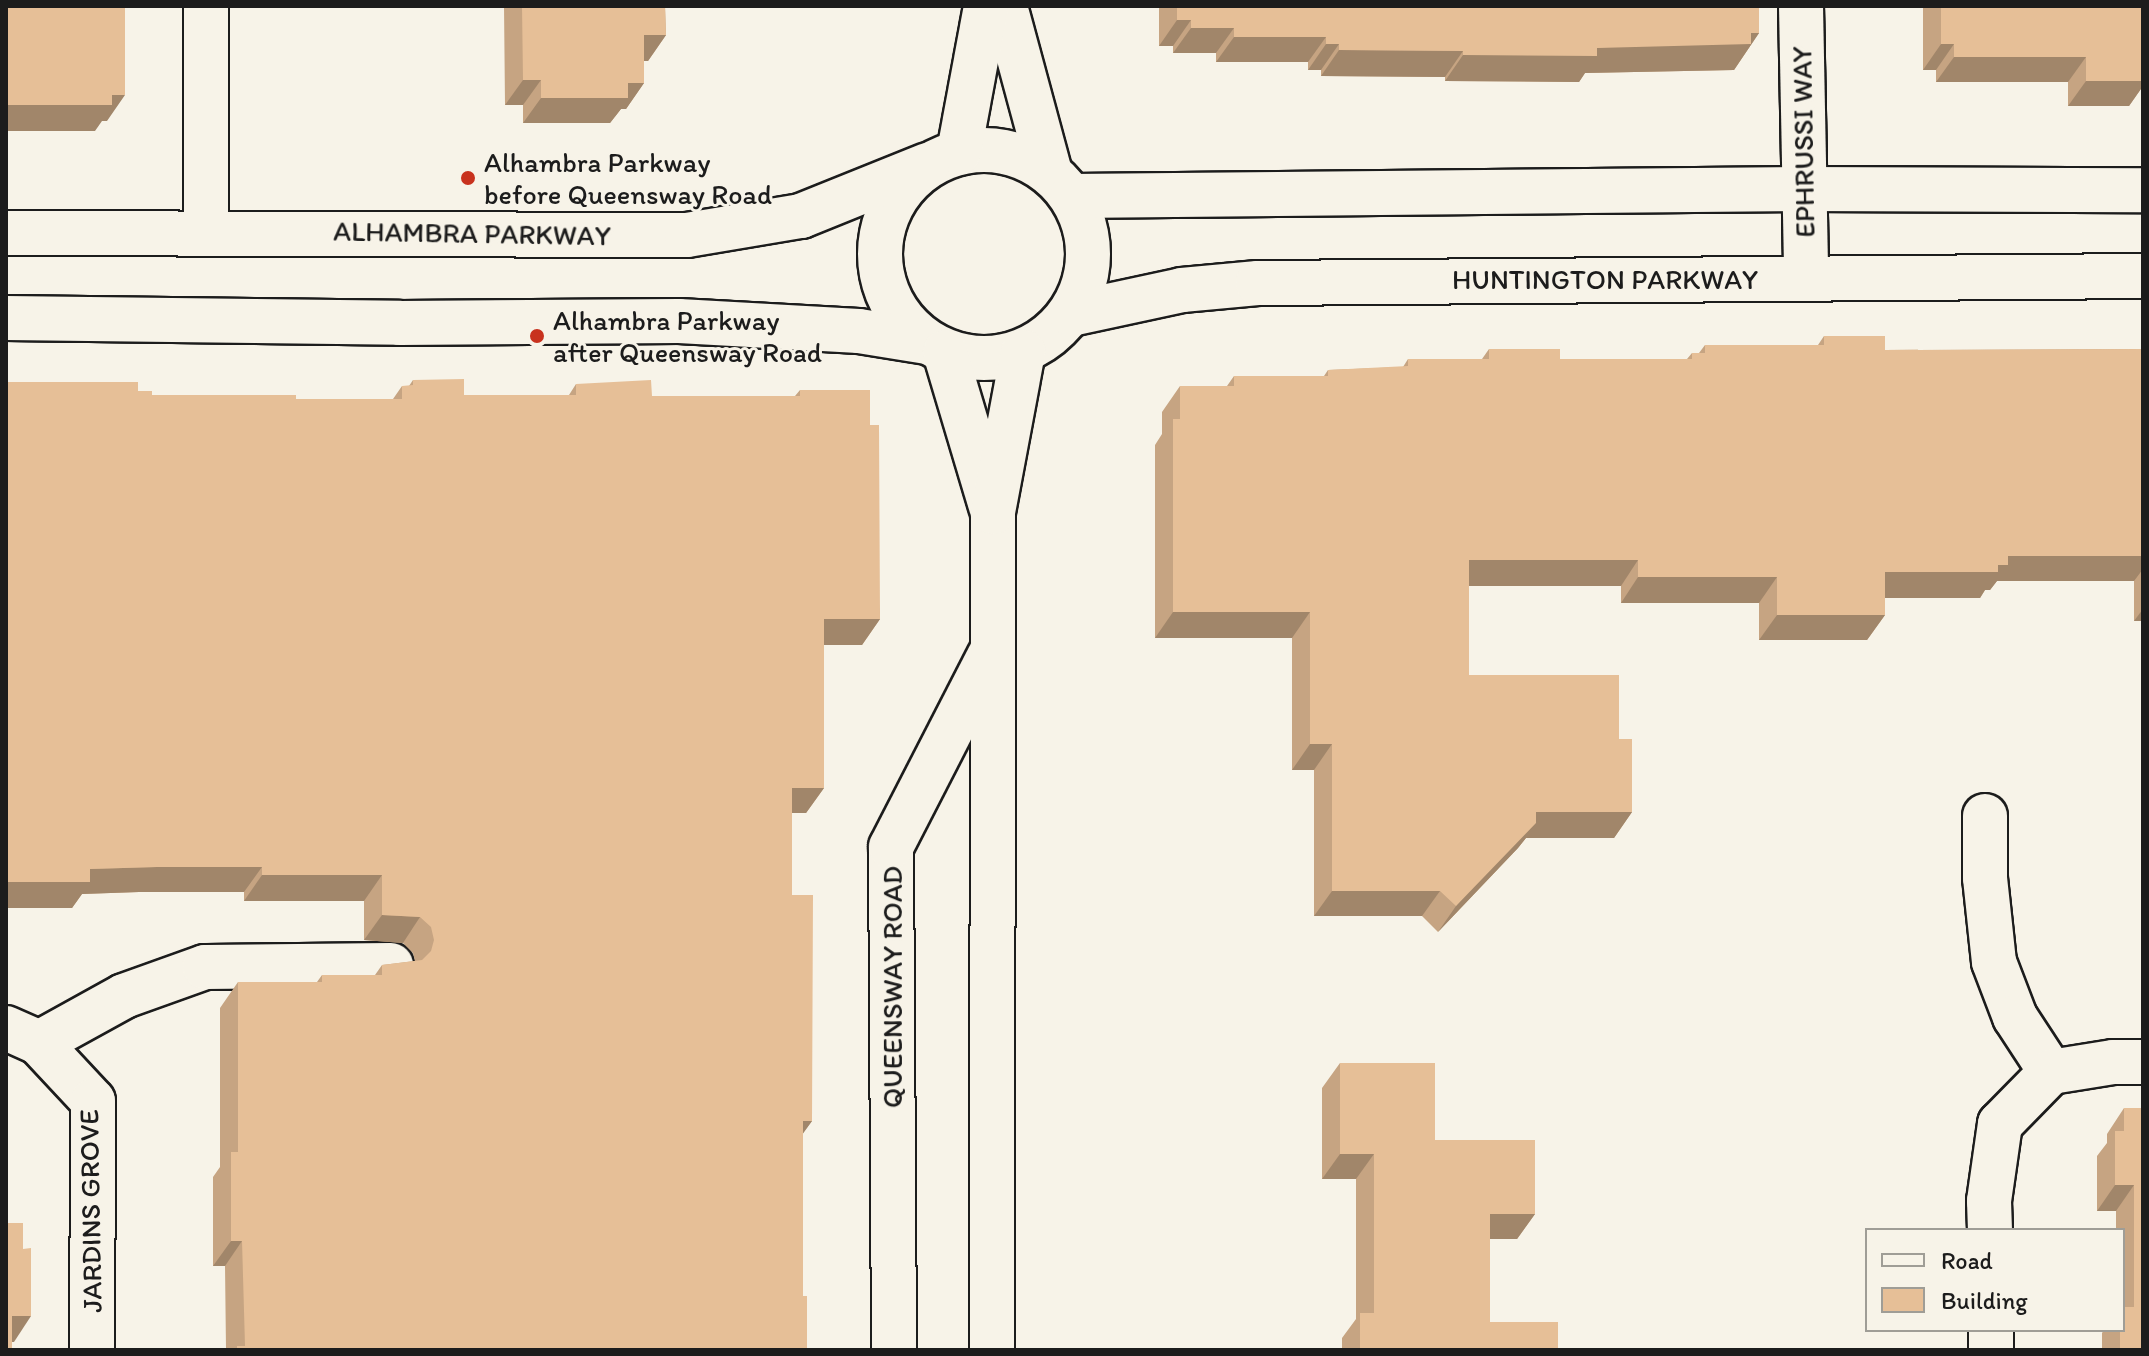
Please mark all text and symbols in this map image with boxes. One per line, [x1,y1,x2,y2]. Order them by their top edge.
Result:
street label: EPHRUSSI WAY [1785,46,1821,238]
place label: Alhambra Parkway before Queensway Road [484,145,772,211]
marker: Alhambra Parkway before Queensway Road [459,169,477,187]
street label: ALHAMBRA PARKWAY [333,214,611,252]
street label: HUNTINGTON PARKWAY [1452,262,1758,296]
place label: Alhambra Parkway after Queensway Road [553,303,823,369]
marker: Alhambra Parkway after Queensway Road [528,327,546,345]
street label: QUEENSWAY ROAD [875,866,909,1108]
street label: JARDINS GROVE [71,1109,109,1313]
legend [1865,1228,2125,1332]
text: Road [1941,1246,1993,1275]
text: Building [1941,1286,2028,1315]

